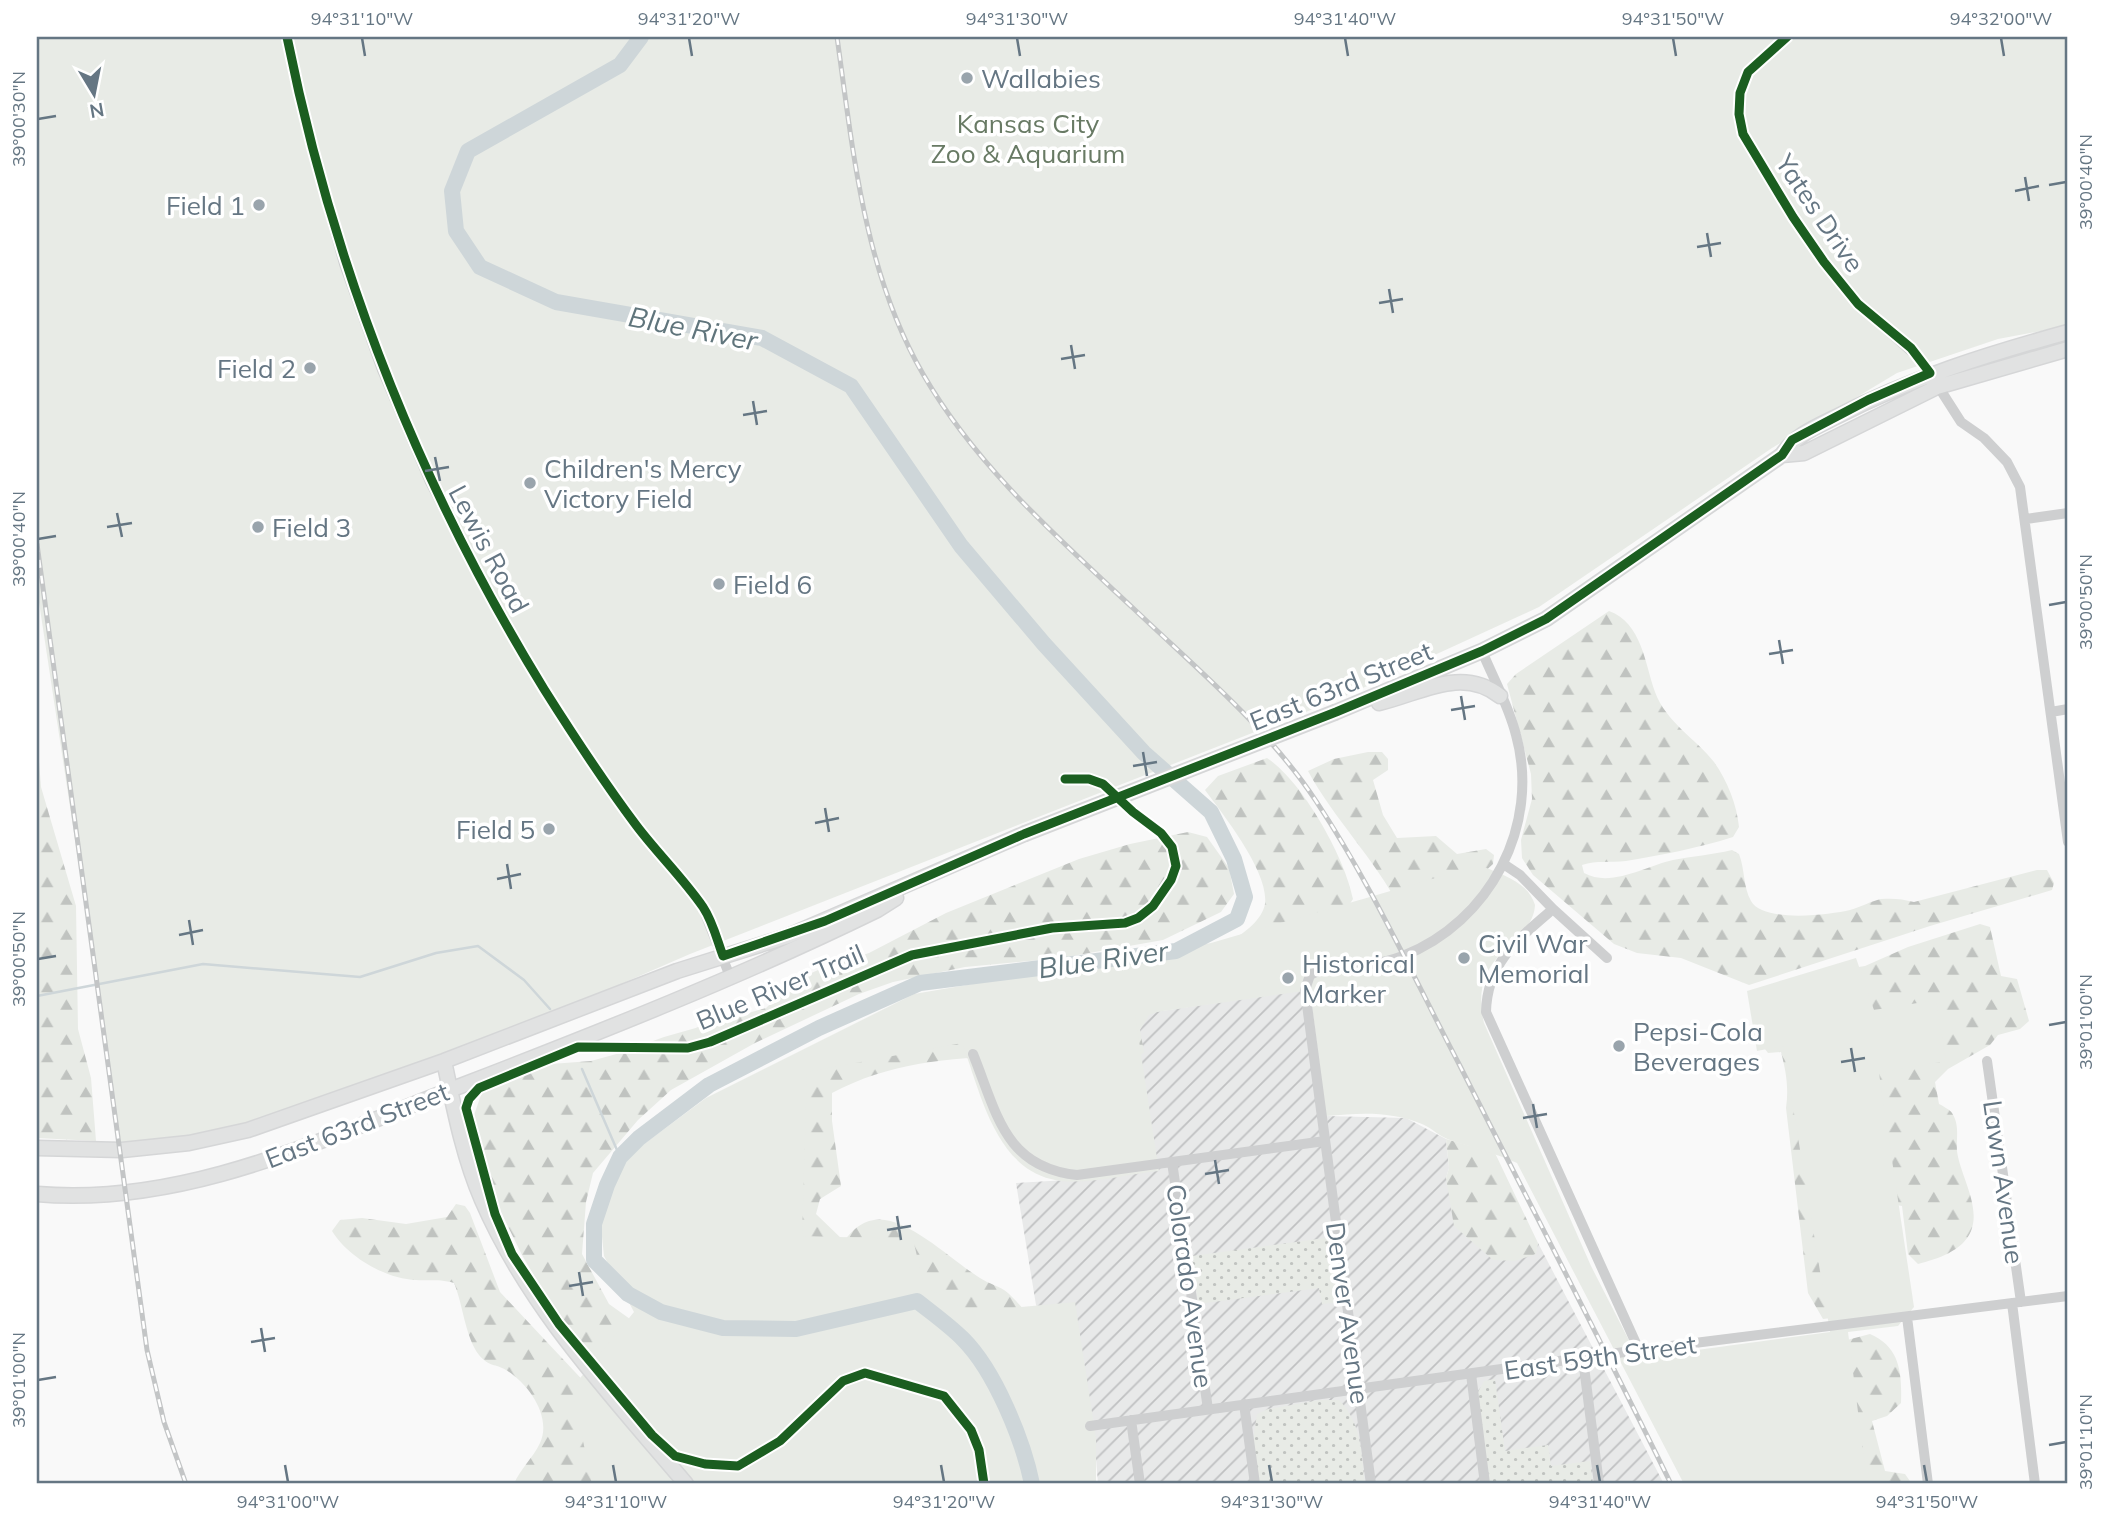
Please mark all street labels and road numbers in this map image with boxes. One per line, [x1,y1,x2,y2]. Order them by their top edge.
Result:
street label: Yates Drive [1768,147,1871,278]
street label: Lewis Road [442,479,536,619]
street label: East 63rd Street [1245,634,1437,738]
street label: Blue River Trail [691,937,869,1037]
street label: East 63rd Street [260,1075,454,1175]
street label: Lawn Avenue [1976,1098,2032,1266]
street label: Colorado Avenue [1159,1182,1221,1390]
street label: Denver Avenue [1319,1220,1377,1406]
street label: East 59th Street [1502,1327,1698,1387]

